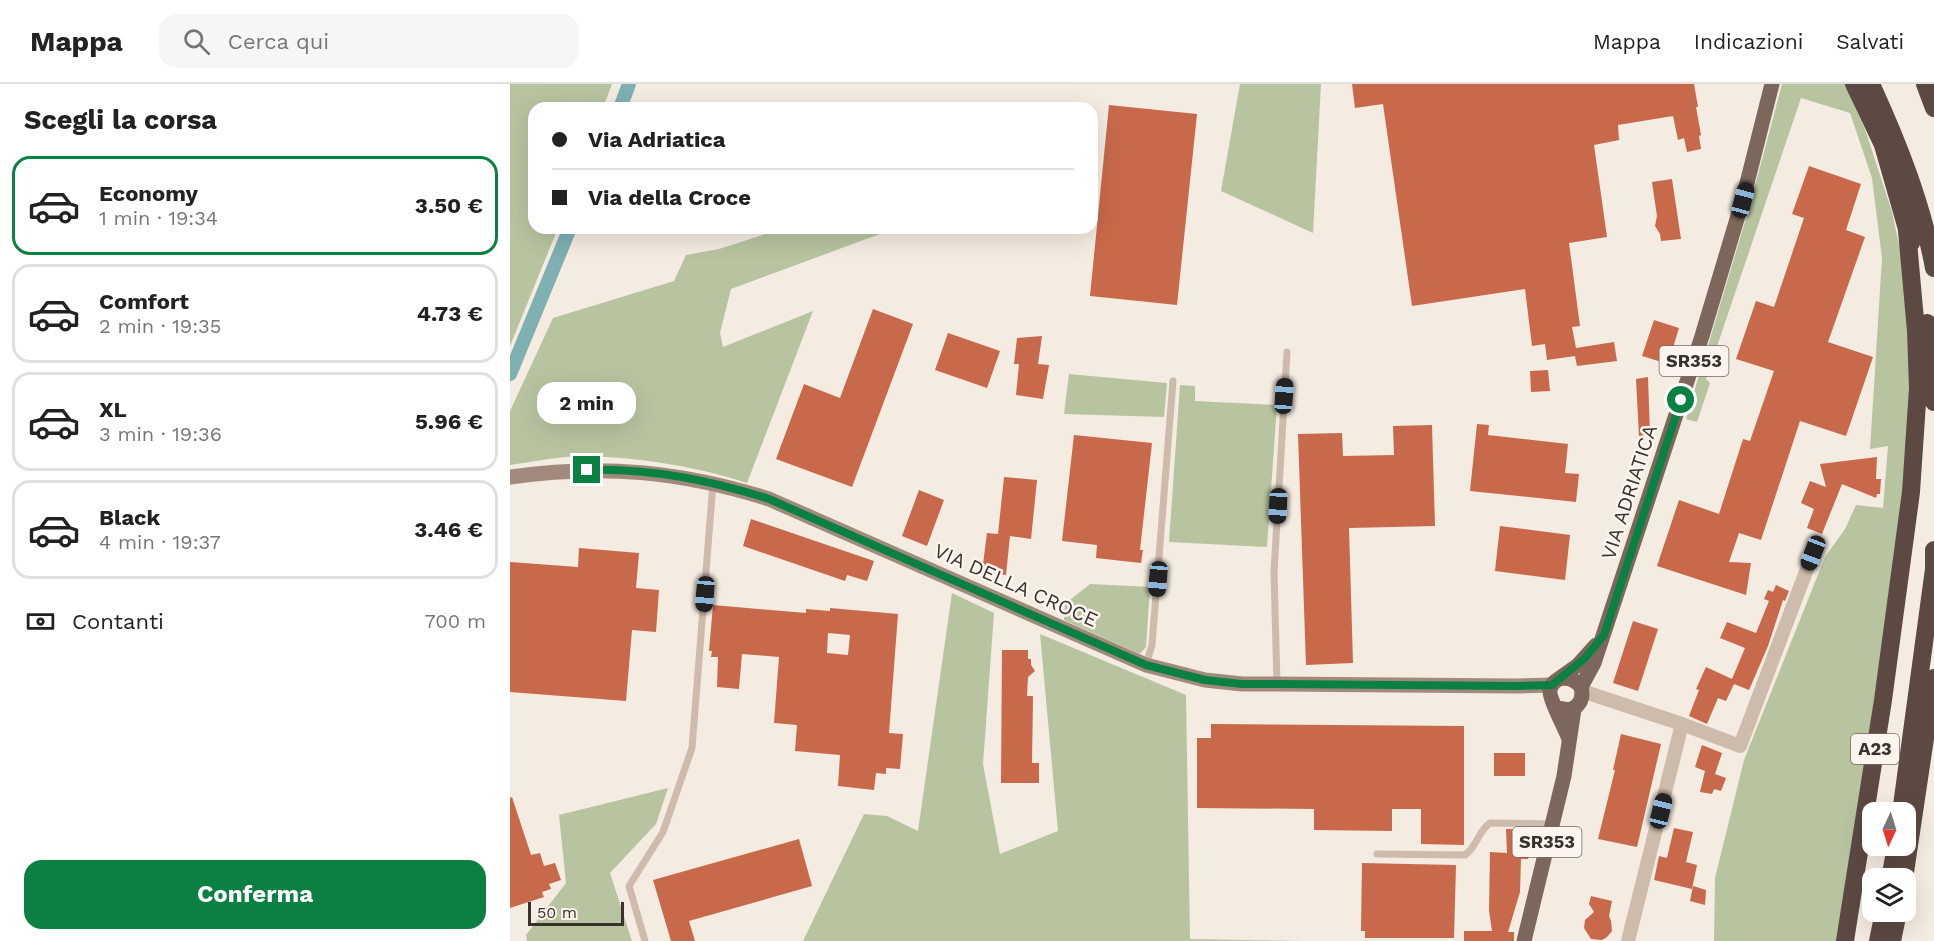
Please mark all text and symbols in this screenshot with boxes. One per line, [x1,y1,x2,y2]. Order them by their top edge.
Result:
search box [159,14,579,68]
text: Mappa [30,25,123,58]
icon: search [180,25,213,58]
text: Cerca qui [228,29,329,54]
text: Mappa [1593,29,1661,54]
text: Indicazioni [1694,29,1803,54]
text: Salvati [1836,29,1904,54]
text: Scegli la corsa [24,104,217,136]
text: Via Adriatica [588,127,726,152]
icon: car [27,179,81,233]
car [1730,180,1756,220]
text: Economy [99,181,198,206]
text: Via della Croce [588,185,751,210]
text: 3.50 € [415,193,483,218]
text: 1 min · 19:34 [99,206,218,230]
icon: car [27,287,81,341]
text: Comfort [99,289,189,314]
text: 4.73 € [417,301,483,326]
text: 2 min · 19:35 [99,314,221,338]
road number: SR353 [1660,346,1728,376]
car [1274,377,1294,415]
callout: 2 min [538,383,637,425]
route start [1667,386,1694,413]
text: 2 min [559,391,614,415]
icon: car [27,395,81,449]
text: XL [99,397,127,422]
text: 5.96 € [415,409,483,434]
street label: VIA ADRIATICA [1596,421,1662,563]
text: 3 min · 19:36 [99,422,222,446]
route end [573,456,600,483]
car [1268,488,1288,524]
icon: car [27,503,81,557]
text: Black [99,505,160,530]
text: 3.46 € [414,517,483,542]
text: 4 min · 19:37 [99,530,221,554]
car [1798,533,1828,573]
street label: VIA DELLA CROCE [930,538,1102,632]
car [1147,560,1169,598]
car [694,575,716,613]
icon: cash [24,605,57,638]
text: Contanti [72,609,164,634]
text: 700 m [424,609,486,633]
road number: A23 [1851,734,1899,764]
car [1648,791,1674,831]
north arrow [1862,802,1916,856]
map controls [1862,802,1916,922]
road number: SR353 [1512,827,1582,857]
button: Conferma [24,860,486,929]
button: layers [1862,868,1916,922]
scale bar [528,899,624,926]
text: 50 m [537,903,577,922]

